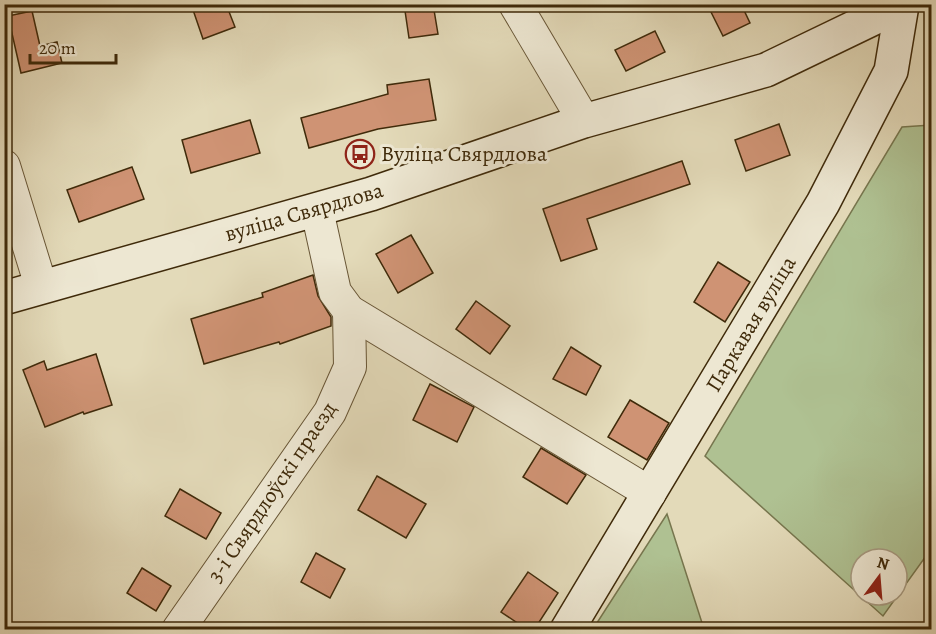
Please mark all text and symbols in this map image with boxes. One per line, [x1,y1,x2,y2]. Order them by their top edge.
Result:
scale bar [30,27,116,65]
text: 20 m [39,36,76,60]
bus stop icon: Вуліца Свярдлова [344,138,376,170]
place label: Вуліца Свярдлова [381,139,548,169]
street label: вуліца Свярдлова [221,175,388,249]
street label: Паркавая вуліца [699,250,804,398]
street label: 3-і Свярдлоўскі праезд [200,396,344,588]
north arrow [849,547,909,607]
text: N [874,551,892,576]

